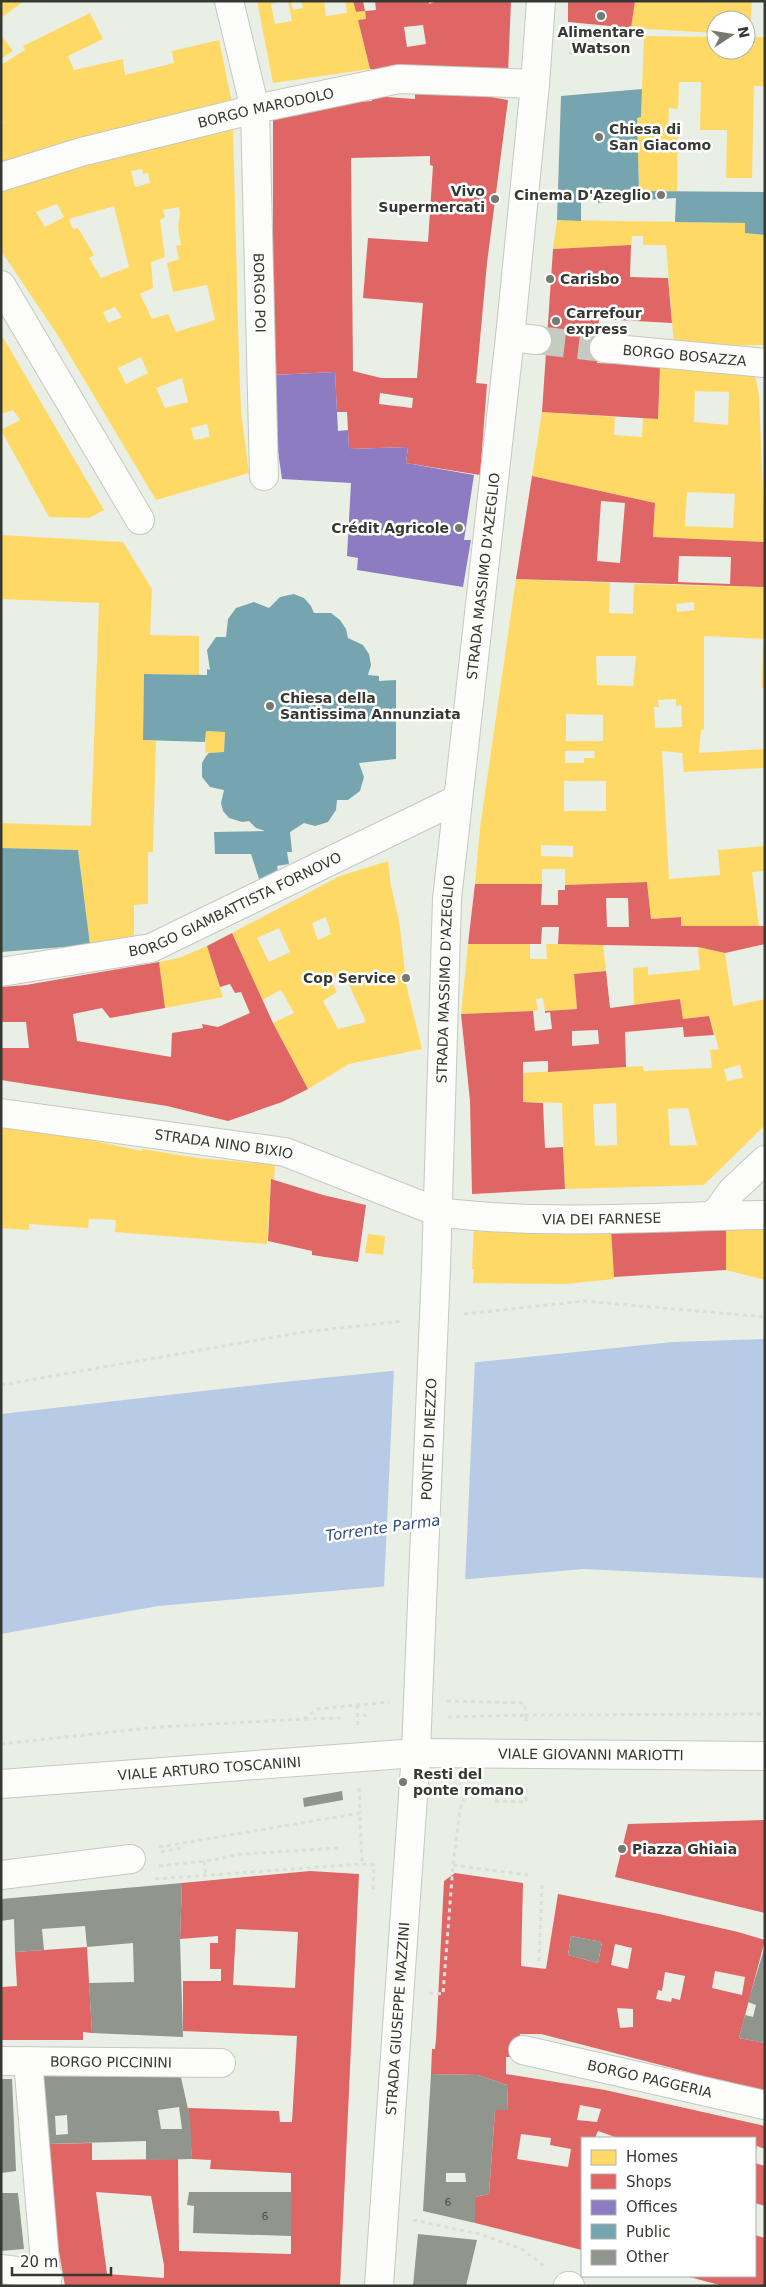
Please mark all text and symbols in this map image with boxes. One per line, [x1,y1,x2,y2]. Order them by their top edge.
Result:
marker: Alimentare Watson [595,10,607,22]
north arrow [706,10,756,60]
place label: Alimentare Watson [557,24,645,56]
text: N [735,25,753,40]
street label: BORGO MARODOLO [196,85,335,131]
place label: Chiesa di San Giacomo [609,121,712,153]
marker: Chiesa di San Giacomo [593,131,605,143]
place label: Vivo Supermercati [378,183,485,215]
place label: Cinema D'Azeglio [514,187,651,203]
marker: Cinema D'Azeglio [655,189,667,201]
marker: Vivo Supermercati [489,193,501,205]
street label: BORGO POI [251,253,268,333]
place label: Carisbo [560,271,620,287]
marker: Carisbo [544,273,556,285]
place label: Carrefour express [566,305,642,337]
marker: Carrefour express [550,315,562,327]
street label: BORGO BOSAZZA [622,342,748,369]
street label: STRADA MASSIMO D'AZEGLIO [464,472,503,681]
place label: Crédit Agricole [331,520,449,536]
marker: Crédit Agricole [453,522,465,534]
place label: Chiesa della Santissima Annunziata [280,690,461,722]
marker: Chiesa della Santissima Annunziata [264,700,276,712]
street label: BORGO GIAMBATTISTA FORNOVO [128,849,344,959]
street label: STRADA MASSIMO D'AZEGLIO [434,874,458,1084]
place label: Cop Service [303,970,396,986]
marker: Cop Service [400,972,412,984]
street label: STRADA NINO BIXIO [154,1126,296,1162]
street label: VIA DEI FARNESE [542,1210,662,1227]
street label: PONTE DI MEZZO [418,1378,439,1501]
water label: Torrente Parma [324,1511,442,1545]
street label: VIALE GIOVANNI MARIOTTI [498,1746,684,1763]
street label: VIALE ARTURO TOSCANINI [117,1754,302,1783]
place label: Resti del ponte romano [413,1766,524,1798]
marker: Resti del ponte romano [397,1776,409,1788]
place label: Piazza Ghiaia [632,1841,737,1857]
marker: Piazza Ghiaia [616,1843,628,1855]
street label: STRADA GIUSEPPE MAZZINI [383,1922,412,2116]
street label: BORGO PICCININI [50,2053,172,2071]
street label: BORGO PAGGERIA [586,2057,714,2101]
legend [581,2137,756,2277]
text: Homes [626,2148,678,2166]
text: Shops [626,2173,672,2191]
house number: 6 [445,2196,452,2209]
text: Offices [626,2198,678,2216]
house number: 6 [262,2210,269,2223]
text: Public [626,2223,670,2241]
scale bar [12,2244,111,2276]
text: Other [626,2248,669,2266]
text: 20 m [20,2253,58,2271]

